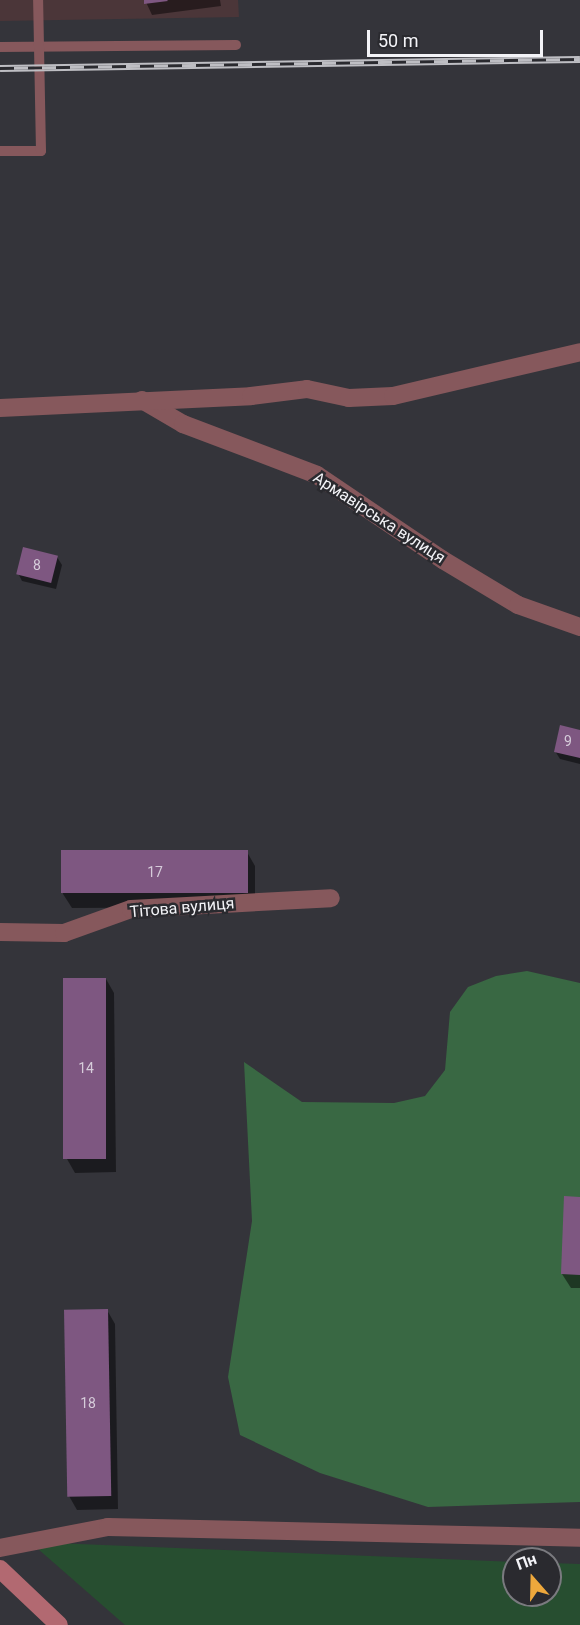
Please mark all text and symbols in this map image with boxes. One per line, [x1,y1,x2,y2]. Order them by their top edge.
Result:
scale bar [370,18,546,56]
text: 50 m [378,30,418,51]
street label: Армавірська вулиця [309,468,449,568]
house number: 8 [33,557,41,573]
house number: 9 [564,733,572,749]
house number: 17 [147,864,163,880]
street label: Тітова вулиця [129,894,235,922]
house number: 14 [78,1060,94,1076]
house number: 18 [80,1395,96,1411]
north arrow [502,1547,562,1607]
text: Пн [514,1549,539,1574]

